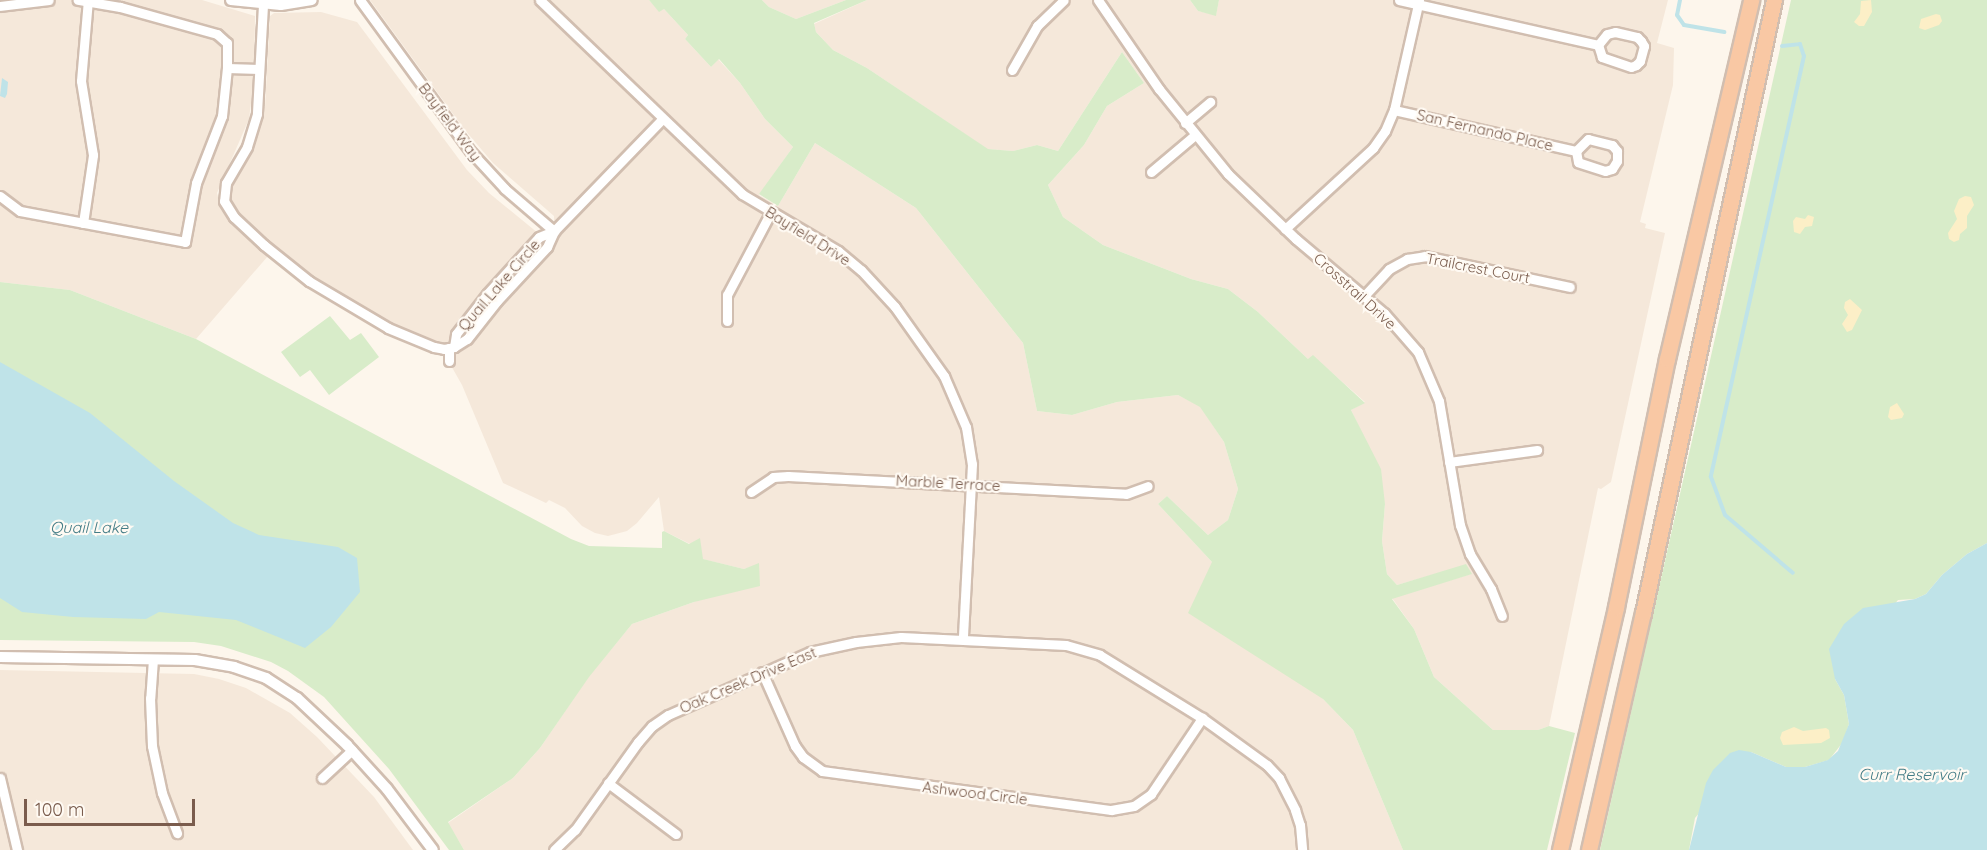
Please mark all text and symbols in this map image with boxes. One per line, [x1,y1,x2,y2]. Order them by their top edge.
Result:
street label: Bayfield Way [415,79,485,165]
street label: San Fernando Place [1415,106,1555,154]
street label: Bayfield Drive [762,203,854,269]
street label: Quail Lake Circle [454,236,544,334]
street label: Crosstrail Drive [1310,249,1400,333]
street label: Trailcrest Court [1424,249,1532,287]
street label: Marble Terrace [895,471,1001,495]
water label: Quail Lake [50,517,128,537]
street label: Oak Creek Drive East [677,643,819,717]
water label: Curr Reservoir [1858,764,1966,784]
street label: Ashwood Circle [921,778,1029,808]
scale bar [27,787,198,825]
text: 100 m [35,798,84,821]

